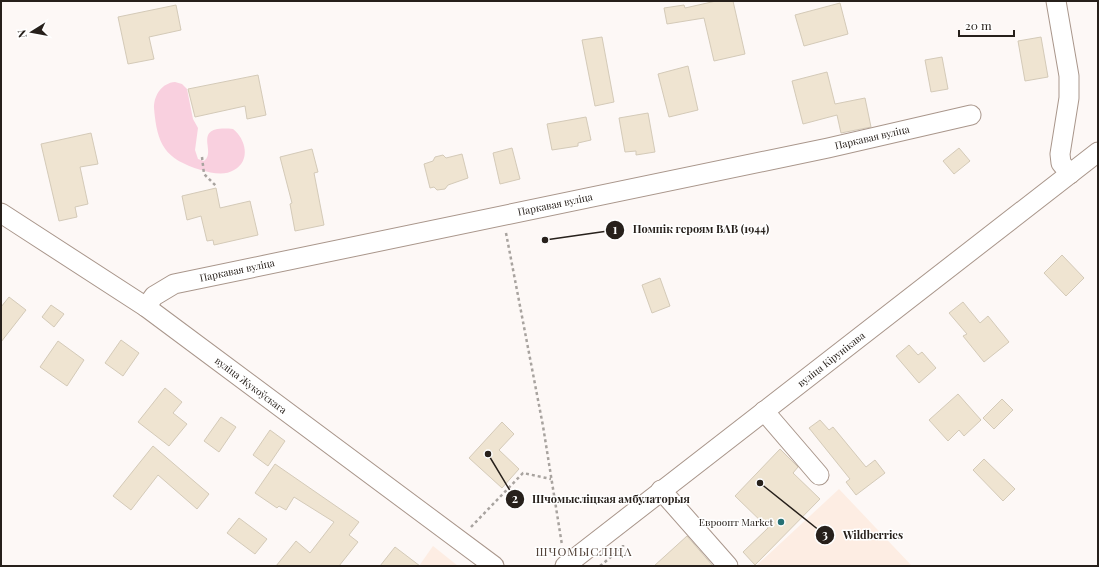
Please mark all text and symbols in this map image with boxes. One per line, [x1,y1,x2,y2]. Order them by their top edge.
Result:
north arrow [12,12,52,52]
scale bar [959,12,1014,38]
text: 20 m [965,17,992,33]
text: N [14,29,30,39]
street label: Паркавая вуліца [833,122,911,152]
street label: Паркавая вуліца [516,189,594,219]
callout: Помнік героям ВАВ (1944) [605,218,777,241]
text: 1 [613,221,618,237]
text: Помнік героям ВАВ (1944) [633,221,770,236]
street label: Паркавая вуліца [198,255,276,285]
street label: вуліца Кірунікава [794,328,868,390]
street label: вуліца Жукоўскага [212,353,290,417]
callout: Шчомысліцкая амбулаторыя [505,487,698,510]
text: 2 [512,490,518,506]
text: Шчомысліцкая амбулаторыя [532,491,690,506]
place label: Евроопт Market [699,515,773,529]
marker: Евроопт Market [776,517,786,527]
callout: Wildberries [815,524,911,547]
text: 3 [822,526,828,542]
text: Wildberries [842,527,903,542]
district label: ШЧОМЫСЛІЦА [535,543,633,559]

